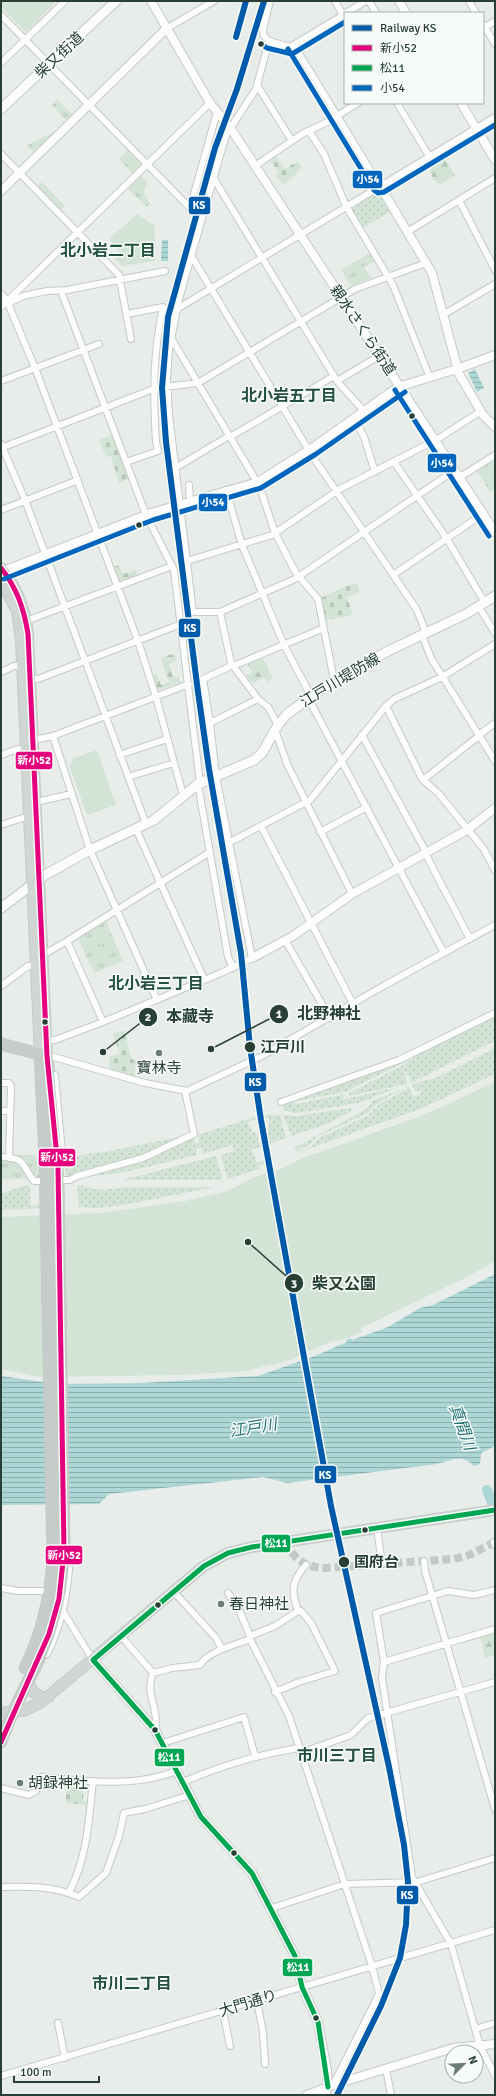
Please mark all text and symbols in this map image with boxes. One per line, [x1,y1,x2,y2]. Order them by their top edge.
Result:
legend [344,12,484,104]
text: Railway KS [380,21,437,36]
street label: 柴又街道 [31,28,87,82]
unlabelled marker [256,39,266,49]
text: 新小52 [380,41,417,56]
text: 松11 [380,61,405,76]
text: 小54 [380,81,405,96]
line badge: 小54 [352,170,383,189]
text: 小54 [357,173,379,186]
line badge: KS [188,196,211,215]
text: KS [193,199,205,212]
district label: 北小岩二丁目 [60,241,156,261]
street label: 親水さくら街道 [326,281,400,379]
district label: 北小岩五丁目 [241,386,337,406]
unlabelled marker [407,411,417,421]
line badge: 小54 [427,453,457,473]
text: 小54 [431,457,453,470]
line badge: 小54 [198,493,228,512]
text: 小54 [202,496,224,509]
unlabelled marker [134,520,144,530]
line badge: KS [178,618,201,638]
text: KS [184,622,196,635]
street label: 江戸川堤防線 [297,649,383,711]
line badge: 新小52 [15,751,53,770]
text: 新小52 [17,754,51,767]
district label: 北小岩三丁目 [108,974,204,994]
callout: 北野神社 [269,1000,369,1028]
callout: 本藏寺 [138,1003,222,1031]
text: 北野神社 [297,1004,361,1024]
text: 本藏寺 [166,1007,214,1027]
text: 1 [276,1007,283,1022]
text: 2 [145,1010,151,1025]
unlabelled marker [40,1017,50,1027]
place label: 江戸川 [260,1038,305,1056]
marker: 江戸川 [243,1040,257,1054]
marker: 寶林寺 [154,1048,164,1058]
place label: 寶林寺 [136,1059,182,1077]
line badge: KS [244,1072,267,1092]
text: KS [249,1076,261,1089]
line badge: 新小52 [38,1148,76,1167]
text: 新小52 [40,1151,74,1164]
callout: 柴又公園 [284,1269,384,1297]
text: 柴又公園 [312,1274,376,1294]
text: 3 [291,1277,297,1292]
water label: 真間川 [444,1401,480,1455]
water label: 江戸川 [228,1414,280,1442]
line badge: KS [314,1465,337,1484]
text: KS [319,1469,331,1482]
unlabelled marker [360,1525,370,1535]
line badge: 松11 [261,1534,291,1553]
text: 松11 [265,1537,287,1550]
line badge: 新小52 [45,1545,83,1565]
text: 新小52 [47,1549,81,1562]
place label: 国府台 [354,1553,399,1571]
marker: 国府台 [337,1555,351,1569]
place label: 春日神社 [229,1595,289,1613]
marker: 春日神社 [216,1599,226,1609]
unlabelled marker [153,1600,163,1610]
unlabelled marker [150,1725,160,1735]
district label: 市川三丁目 [297,1746,377,1766]
line badge: 松11 [154,1748,185,1767]
text: 松11 [158,1751,180,1764]
place label: 胡録神社 [28,1774,88,1792]
marker: 胡録神社 [15,1778,25,1788]
unlabelled marker [229,1848,239,1858]
line badge: KS [396,1885,419,1905]
text: KS [401,1889,413,1902]
line badge: 松11 [282,1958,313,1977]
text: 松11 [287,1961,309,1974]
district label: 市川二丁目 [92,1974,172,1994]
street label: 大門通り [217,1986,279,2020]
unlabelled marker [311,2013,321,2023]
north arrow [444,2044,484,2084]
text: N [465,2054,480,2066]
scale bar [14,2058,99,2084]
text: 100 m [20,2065,52,2080]

